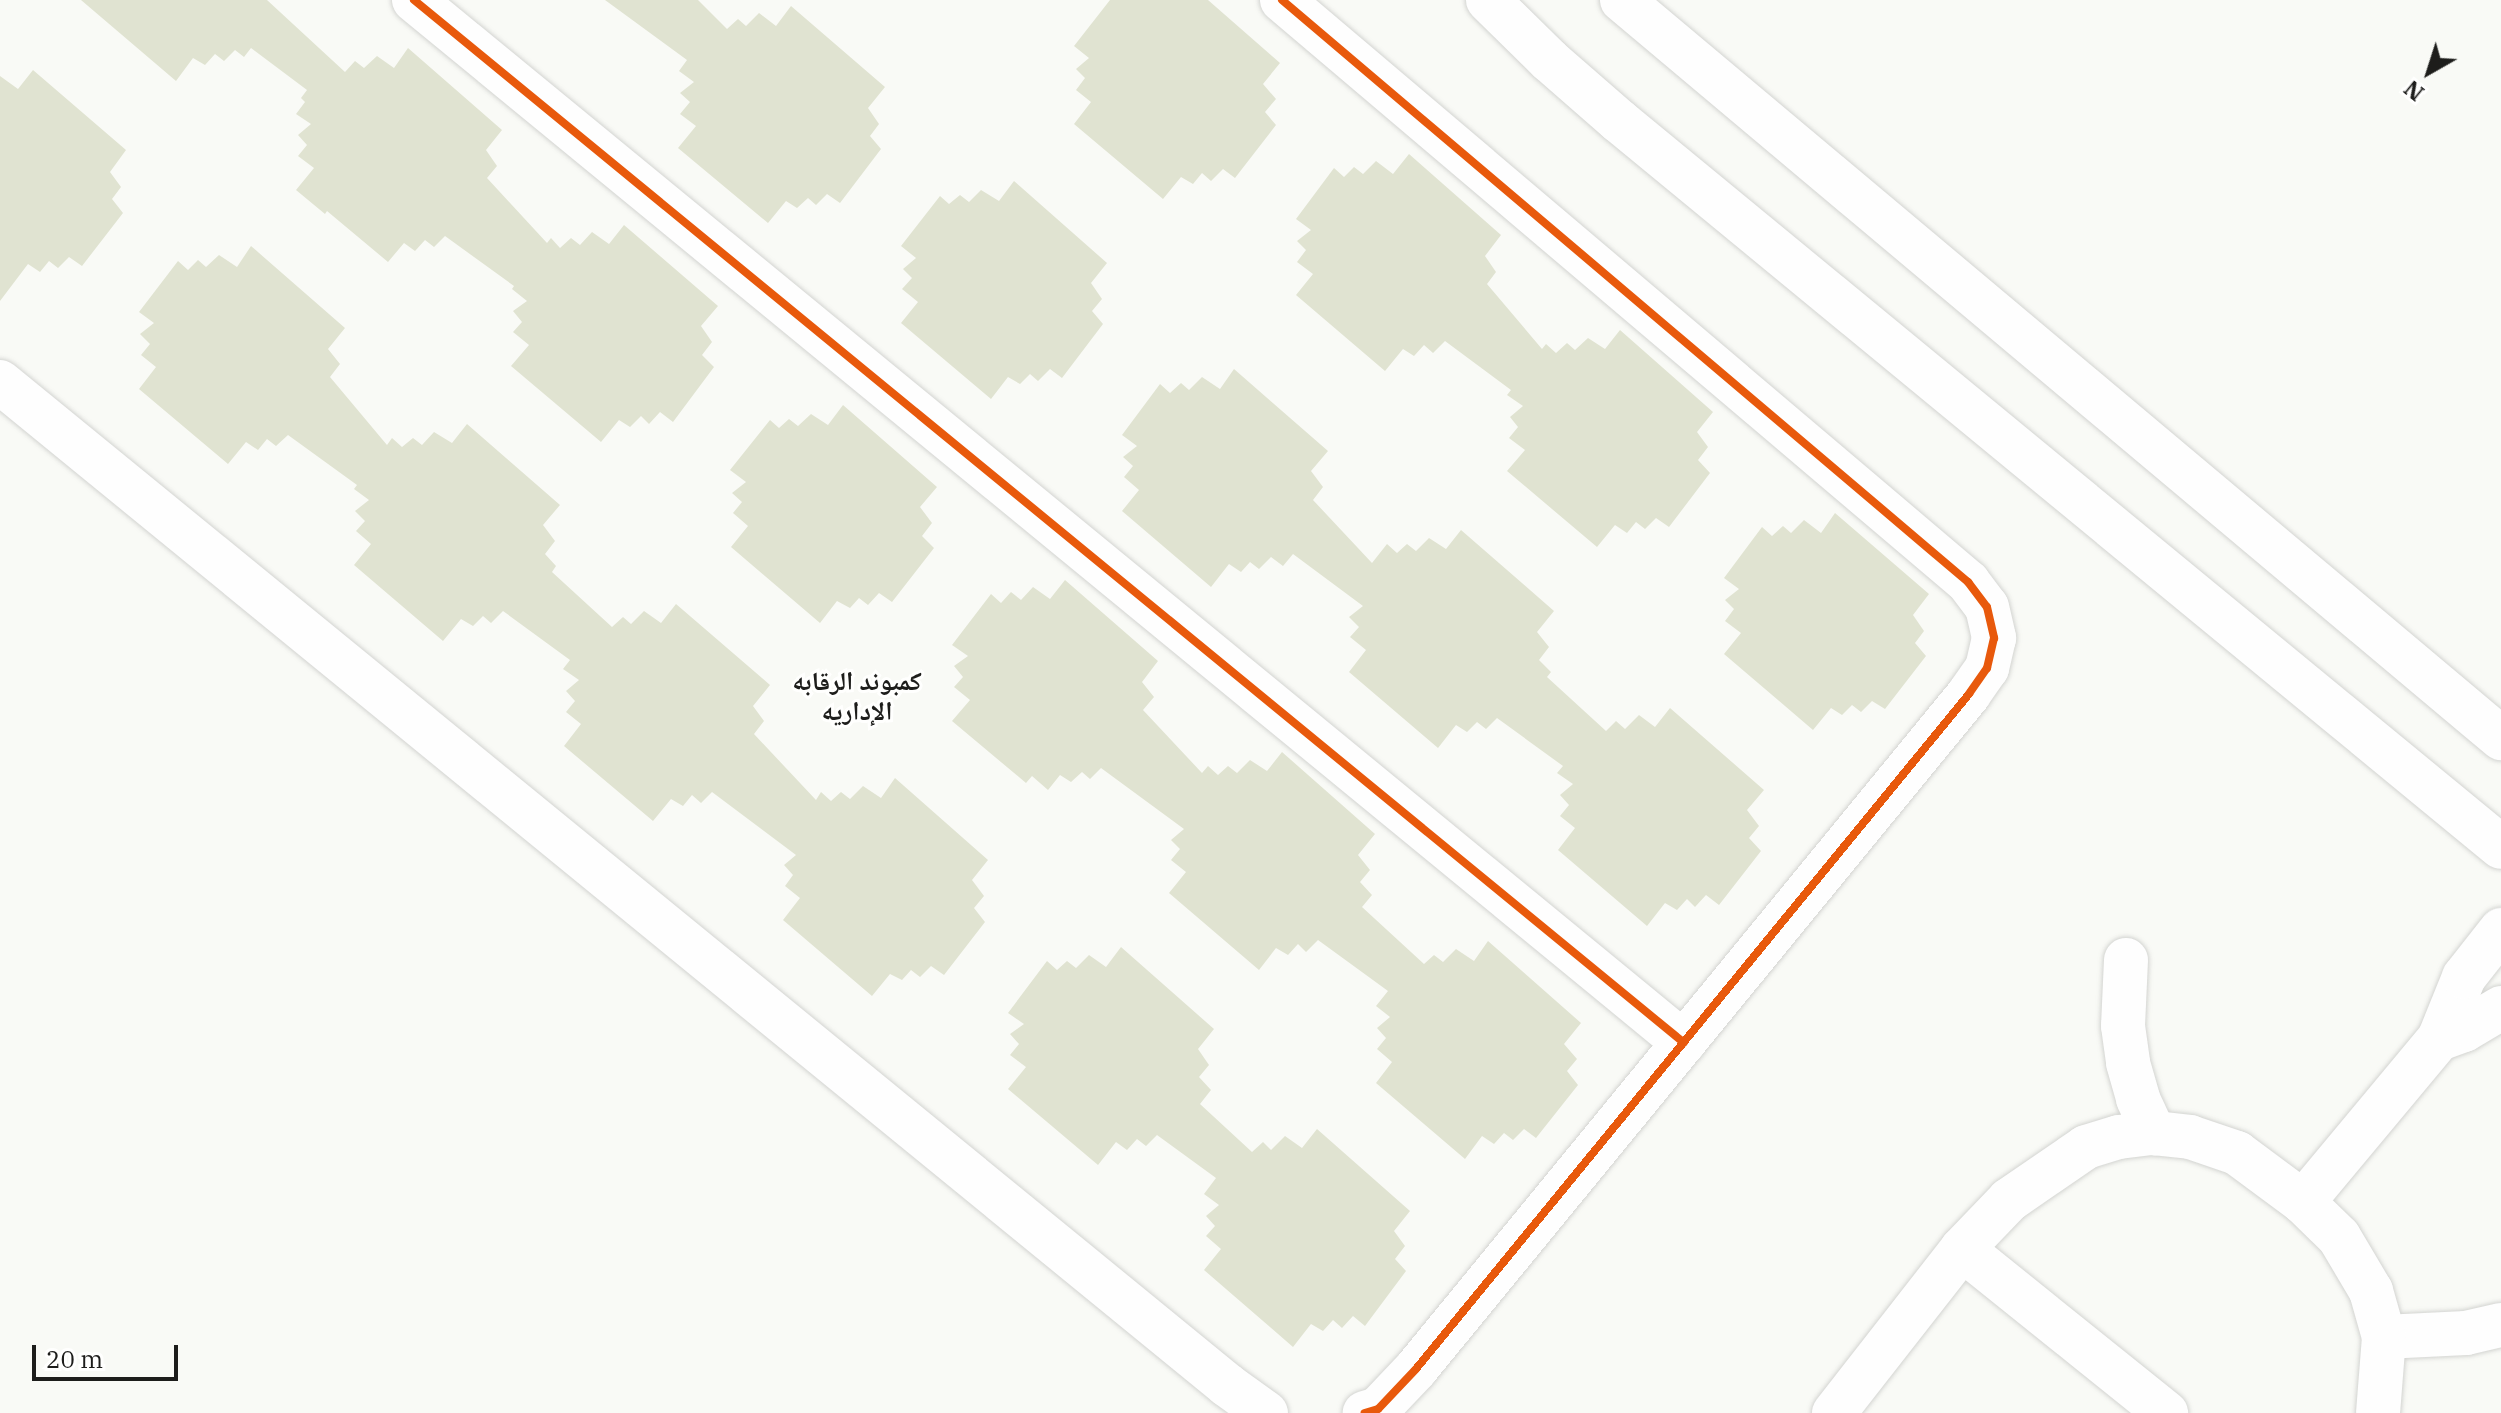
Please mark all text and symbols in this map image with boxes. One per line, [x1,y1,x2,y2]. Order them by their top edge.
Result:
north arrow [2389,32,2469,112]
text: N [2398,74,2429,108]
district label: كمبوند الرقابه الإداريه [792,665,922,726]
scale bar [36,1329,182,1379]
text: 20 m [46,1343,103,1375]

